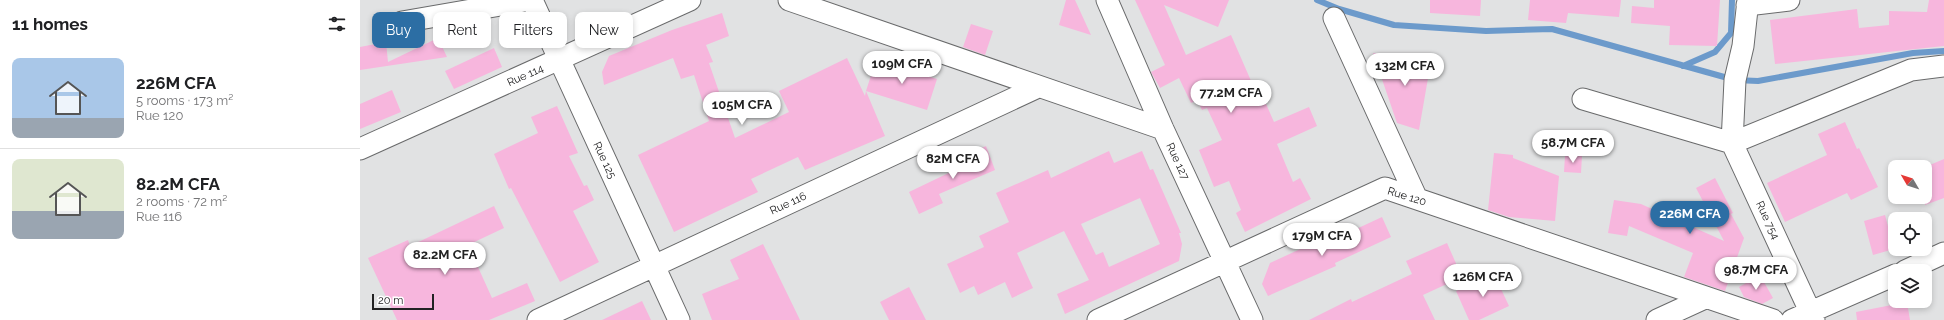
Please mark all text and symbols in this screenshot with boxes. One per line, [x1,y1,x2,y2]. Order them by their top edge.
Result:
chip: Buy [372,12,425,48]
chip: Rent [433,12,491,48]
chip: Filters [499,12,567,48]
chip: New [575,12,633,48]
icon: filters [326,13,348,35]
text: 11 homes [12,14,88,34]
pin: 109M CFA [861,51,943,85]
pin: 132M CFA [1364,53,1446,87]
text: 109M CFA [872,56,932,71]
text: 132M CFA [1375,58,1435,73]
street label: Rue 114 [505,62,545,89]
text: 226M CFA [136,73,216,93]
icon: home [44,74,92,122]
pin: 77.2M CFA [1185,80,1277,114]
text: 77.2M CFA [1199,85,1263,100]
pin: 105M CFA [701,92,783,126]
text: 5 rooms · 173 m² [136,93,233,108]
text: 105M CFA [712,97,772,112]
text: Rue 120 [136,108,183,123]
pin: 58.7M CFA [1527,130,1619,164]
text: 58.7M CFA [1541,135,1605,150]
street label: Rue 125 [590,140,619,181]
street label: Rue 127 [1163,141,1192,182]
pin: 82M CFA [916,146,990,180]
text: 82M CFA [926,151,980,166]
north arrow [1888,160,1932,204]
map controls [1888,160,1932,308]
text: 82.2M CFA [136,174,220,194]
icon: home [44,175,92,223]
street label: Rue 120 [1386,184,1428,209]
street label: Rue 116 [768,189,809,218]
text: 2 rooms · 72 m² [136,194,227,209]
street label: Rue 754 [1753,199,1782,241]
pin: 226M CFA [1649,201,1731,235]
text: 226M CFA [1659,206,1721,221]
text: Rue 116 [136,209,182,224]
button: locate [1888,212,1932,256]
pin: 179M CFA [1281,223,1363,257]
text: 179M CFA [1292,228,1352,243]
pin: 82.2M CFA [399,242,491,276]
text: 82.2M CFA [413,247,477,262]
pin: 98.7M CFA [1710,257,1802,291]
text: 98.7M CFA [1724,262,1788,277]
pin: 126M CFA [1442,264,1524,298]
button: layers [1888,264,1932,308]
text: 126M CFA [1453,269,1513,284]
scale bar [372,292,434,311]
text: 20 m [378,294,403,307]

